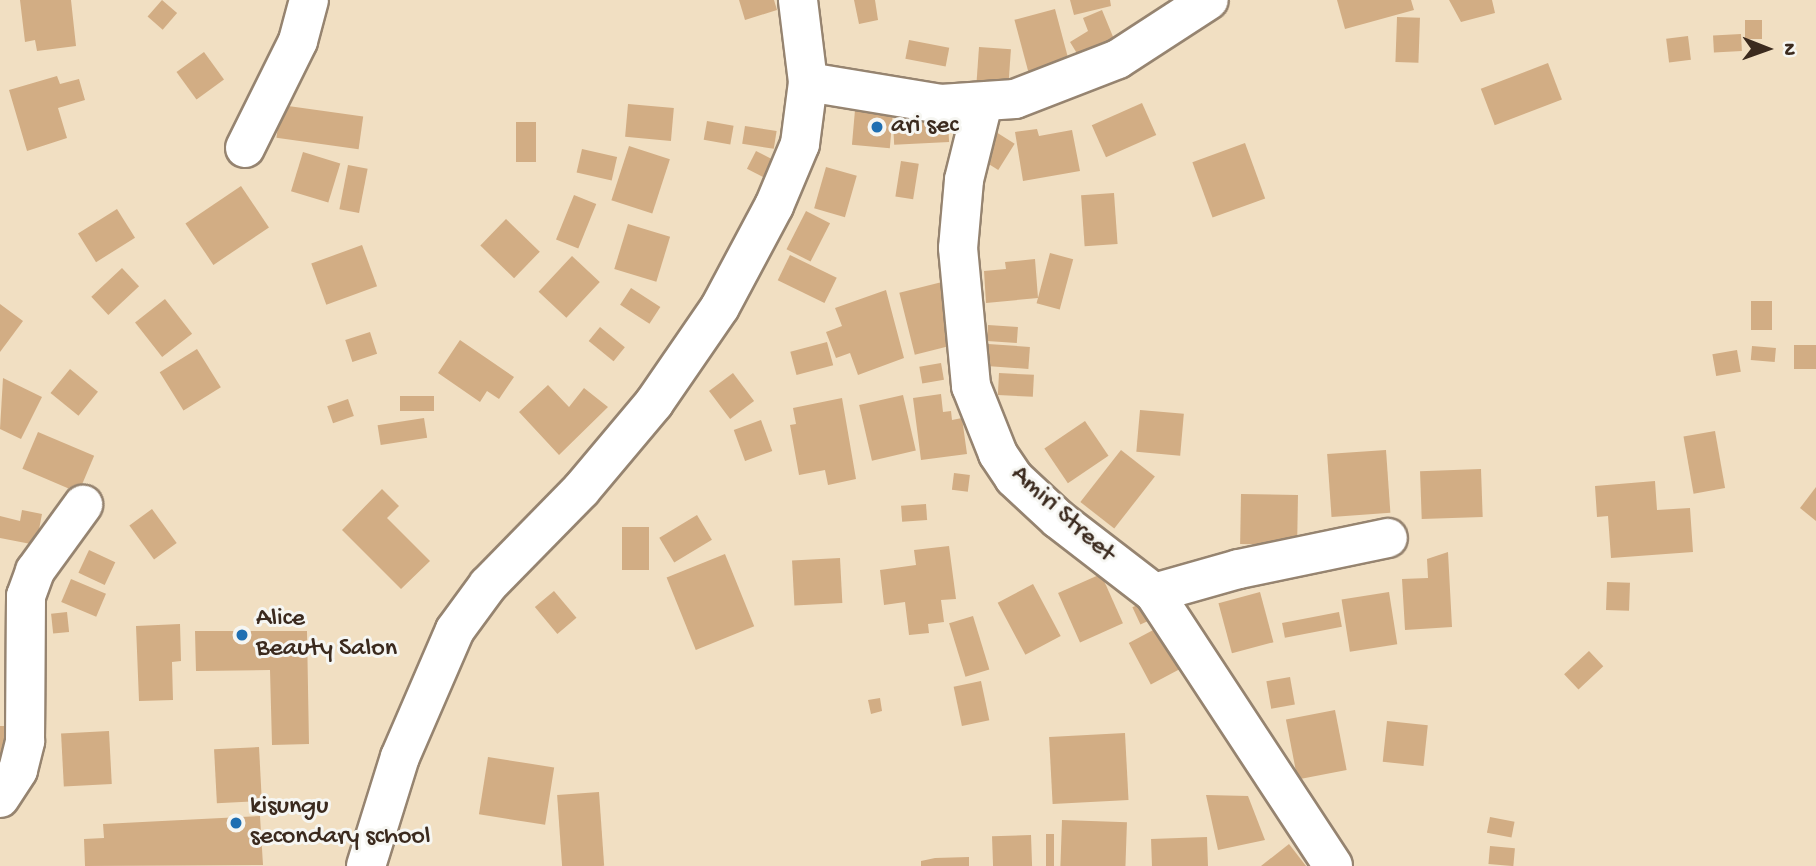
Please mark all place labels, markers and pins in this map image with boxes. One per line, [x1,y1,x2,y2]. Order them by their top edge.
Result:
place label: ari sec [891,111,958,143]
marker: ari sec [869,119,885,135]
place label: Alice Beauty Salon [256,604,397,666]
marker: Alice Beauty Salon [234,627,250,643]
place label: kisungu secondary school [250,792,431,854]
marker: kisungu secondary school [228,815,244,831]

